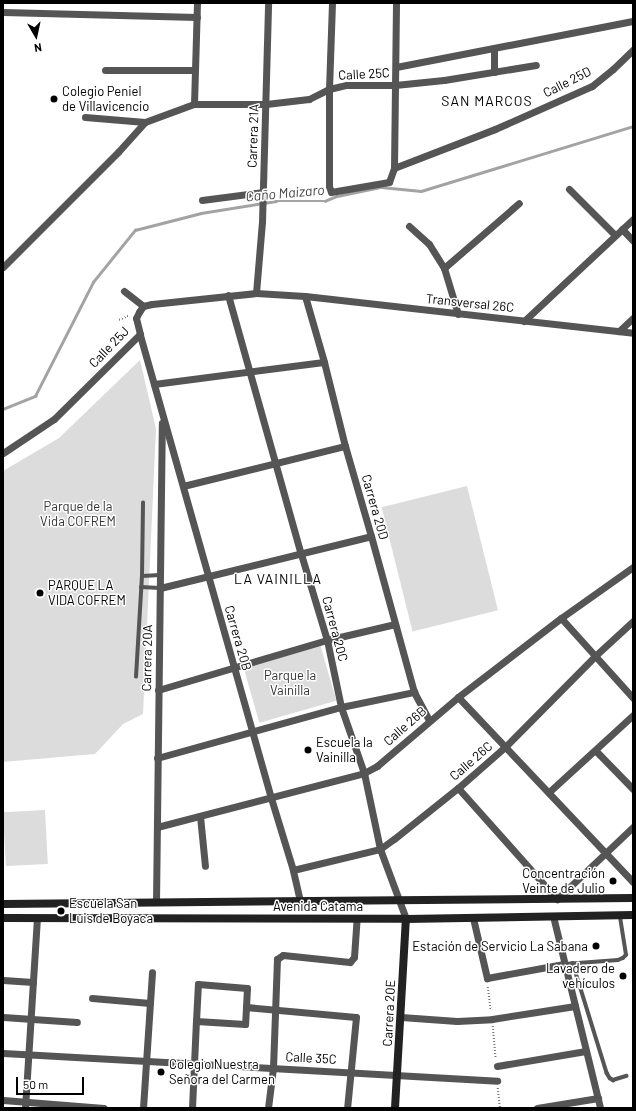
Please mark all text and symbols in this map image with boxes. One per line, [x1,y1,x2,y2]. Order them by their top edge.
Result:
north arrow [16,16,56,56]
text: N [33,41,43,55]
street label: Calle 25D [540,63,594,101]
street label: Calle 25C [338,65,390,83]
place label: Colegio Peniel de Villavicencio [62,84,149,115]
district label: SAN MARCOS [441,93,533,109]
marker: Colegio Peniel de Villavicencio [49,94,59,104]
street label: Carrera 21A [244,104,262,168]
water label: Caño Maizaro [245,181,325,205]
street label: Transversal 26C [425,291,515,315]
street label: Calle 25J [86,323,132,371]
street label: Carrera 20D [358,473,392,541]
park label: Parque de la Vida COFREM [40,499,116,530]
district label: LA VAINILLA [234,571,322,587]
place label: PARQUE LA VIDA COFREM [48,578,126,609]
marker: PARQUE LA VIDA COFREM [35,588,45,598]
street label: Carrera 20C [319,595,351,663]
street label: Carrera 20B [221,604,255,672]
street label: Carrera 20A [139,624,155,692]
park label: Parque la Vainilla [264,668,316,699]
street label: Calle 26B [380,703,430,749]
place label: Escuela la Vainilla [316,735,373,766]
street label: Calle 26C [446,738,496,784]
marker: Escuela la Vainilla [303,745,313,755]
place label: Concentración Veinte de Julio [522,866,605,897]
marker: Concentración Veinte de Julio [608,876,618,886]
place label: Escuela San Luis de Boyaca [69,896,153,927]
street label: Avenida Catama [273,898,363,914]
marker: Escuela San Luis de Boyaca [56,906,66,916]
place label: Estación de Servicio La Sabana [412,938,588,954]
marker: Estación de Servicio La Sabana [591,941,601,951]
place label: Lavadero de vehículos [546,961,615,992]
marker: Lavadero de vehículos [618,971,628,981]
street label: Carrera 20E [379,979,399,1047]
street label: Calle 35C [285,1049,337,1067]
place label: Colegio Nuestra Señora del Carmen [169,1057,275,1088]
marker: Colegio Nuestra Señora del Carmen [156,1067,166,1077]
scale bar [18,1069,86,1095]
text: 50 m [23,1077,48,1091]

